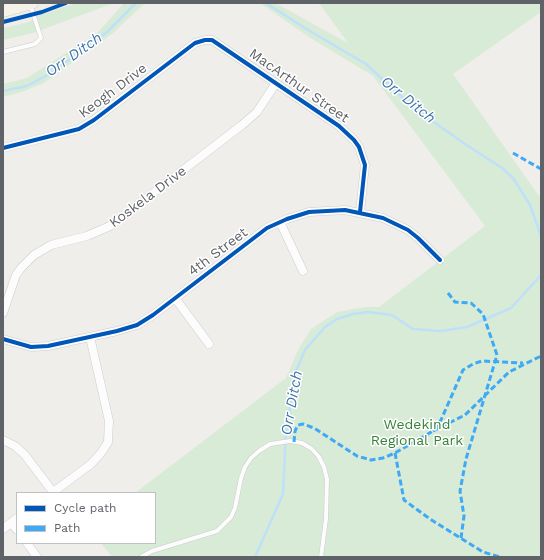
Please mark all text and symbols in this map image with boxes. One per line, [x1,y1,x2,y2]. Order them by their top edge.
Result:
water label: Orr Ditch [42,29,106,81]
street label: MacArthur Street [246,45,352,127]
street label: Keogh Drive [76,60,150,122]
water label: Orr Ditch [377,72,439,128]
street label: Koskela Drive [106,163,190,231]
street label: 4th Street [185,224,251,280]
water label: Orr Ditch [277,369,307,437]
park label: Wedekind Regional Park [371,417,463,450]
legend [16,492,156,544]
text: Cycle path [54,501,116,515]
text: Path [54,521,80,535]

